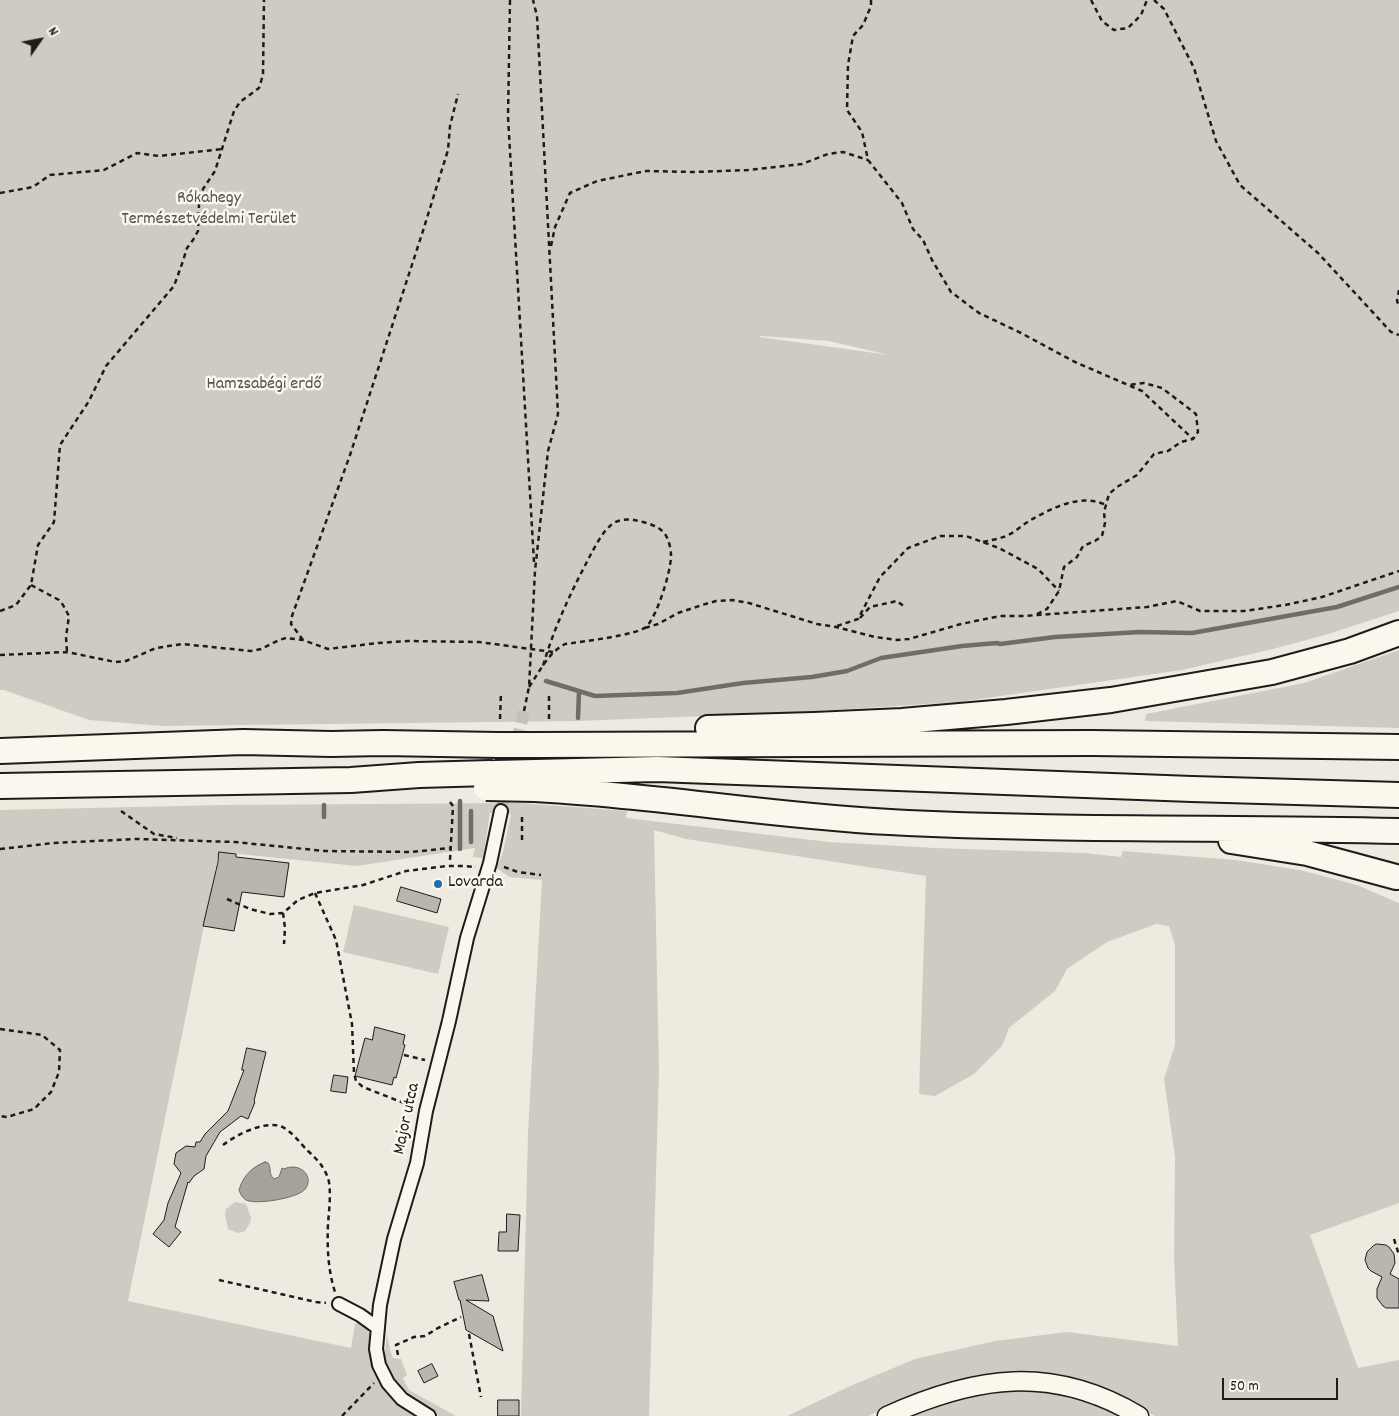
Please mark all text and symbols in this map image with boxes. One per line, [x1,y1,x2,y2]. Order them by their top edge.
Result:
north arrow [15,15,65,65]
text: N [42,23,63,40]
park label: Rókahegy Természetvédelmi Terület [122,189,296,232]
park label: Hamzsabégi erdő [207,375,321,397]
place label: Lovarda [448,873,503,895]
marker: Lovarda [432,878,444,890]
street label: Major utca [390,1081,426,1157]
scale bar [1224,1368,1340,1400]
text: 50 m [1230,1376,1259,1398]

